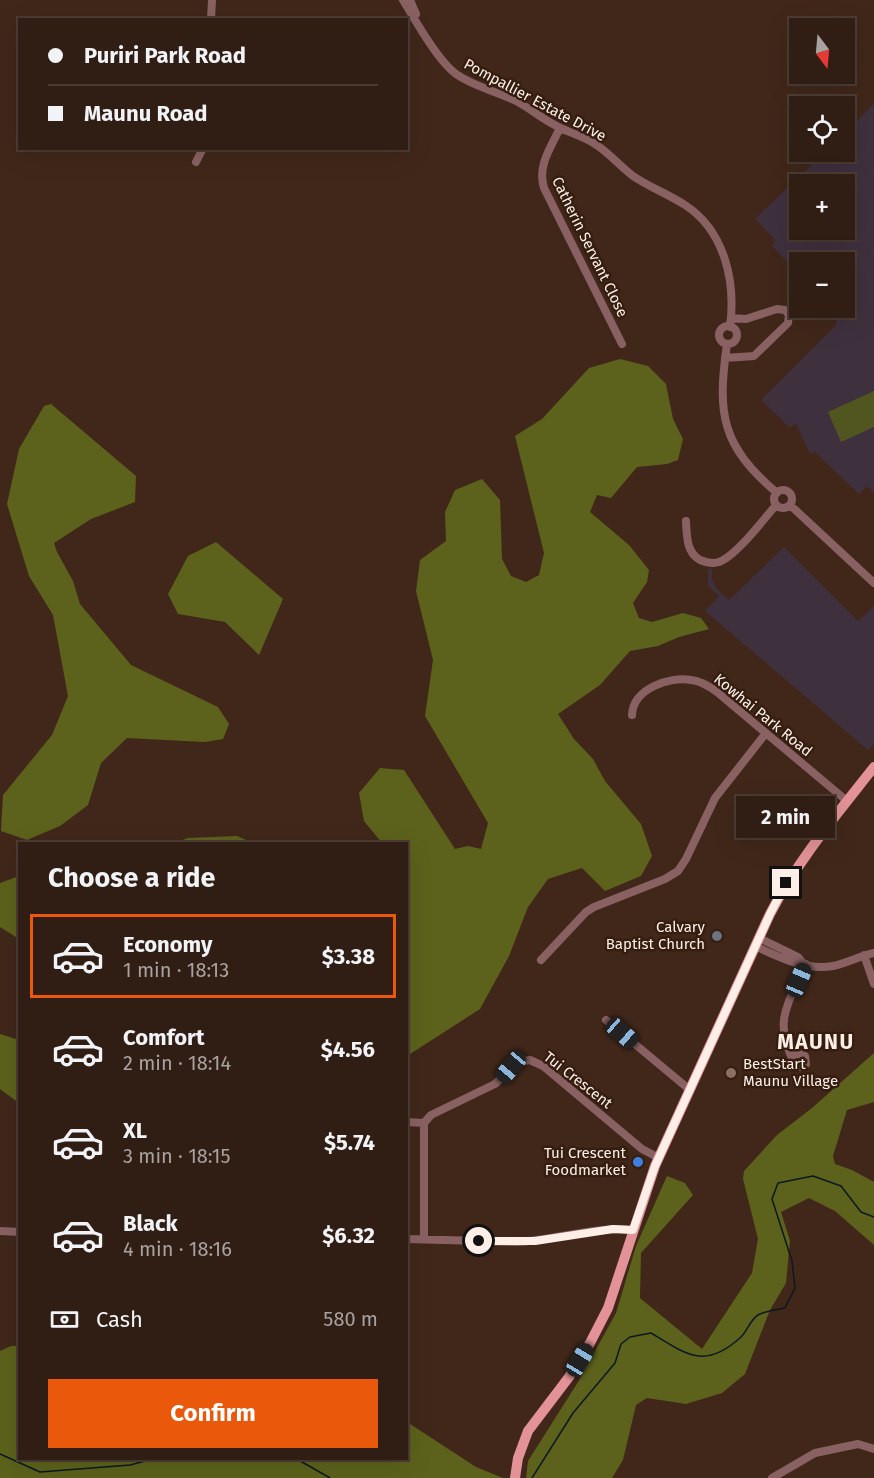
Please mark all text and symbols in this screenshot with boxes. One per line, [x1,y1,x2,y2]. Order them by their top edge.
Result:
north arrow [789,18,855,84]
map controls [789,18,855,318]
text: Puriri Park Road [84,42,246,69]
street label: Pompallier Estate Drive [461,55,609,145]
button: locate [789,96,855,162]
text: Maunu Road [84,100,208,127]
street label: Catherin Servant Close [548,174,632,320]
button: + [789,174,855,240]
button: − [789,252,855,318]
street label: Kowhai Park Road [710,670,816,760]
callout: 2 min [736,796,836,838]
text: 2 min [761,805,810,829]
text: Choose a ride [48,862,215,894]
route end [772,869,799,896]
place label: Calvary Baptist Church [606,918,706,953]
icon: car [51,929,105,983]
marker: Calvary Baptist Church [710,929,724,943]
text: Economy [123,931,212,958]
text: $3.38 [322,943,375,970]
text: 1 min · 18:13 [123,958,229,982]
car [784,960,814,1000]
car [603,1014,641,1052]
icon: car [51,1022,105,1076]
text: Comfort [123,1024,204,1051]
district label: MAUNU [777,1029,855,1055]
text: $4.56 [321,1036,375,1063]
car [493,1047,529,1087]
street label: Tui Crescent [540,1048,616,1113]
text: 2 min · 18:14 [123,1051,231,1075]
place label: BestStart Maunu Village [743,1055,838,1090]
marker: BestStart Maunu Village [724,1066,738,1080]
icon: car [51,1115,105,1169]
text: XL [123,1117,147,1144]
text: $5.74 [324,1129,375,1156]
text: 3 min · 18:15 [123,1144,231,1168]
place label: Tui Crescent Foodmarket [544,1144,627,1179]
marker: Tui Crescent Foodmarket [631,1155,645,1169]
icon: car [51,1208,105,1262]
text: Black [123,1210,178,1237]
text: $6.32 [322,1222,375,1249]
route start [465,1227,492,1254]
text: 4 min · 18:16 [123,1237,232,1261]
icon: cash [48,1303,81,1336]
text: Cash [96,1306,143,1333]
text: 580 m [323,1307,378,1331]
car [563,1340,597,1380]
button: Confirm [48,1379,378,1448]

